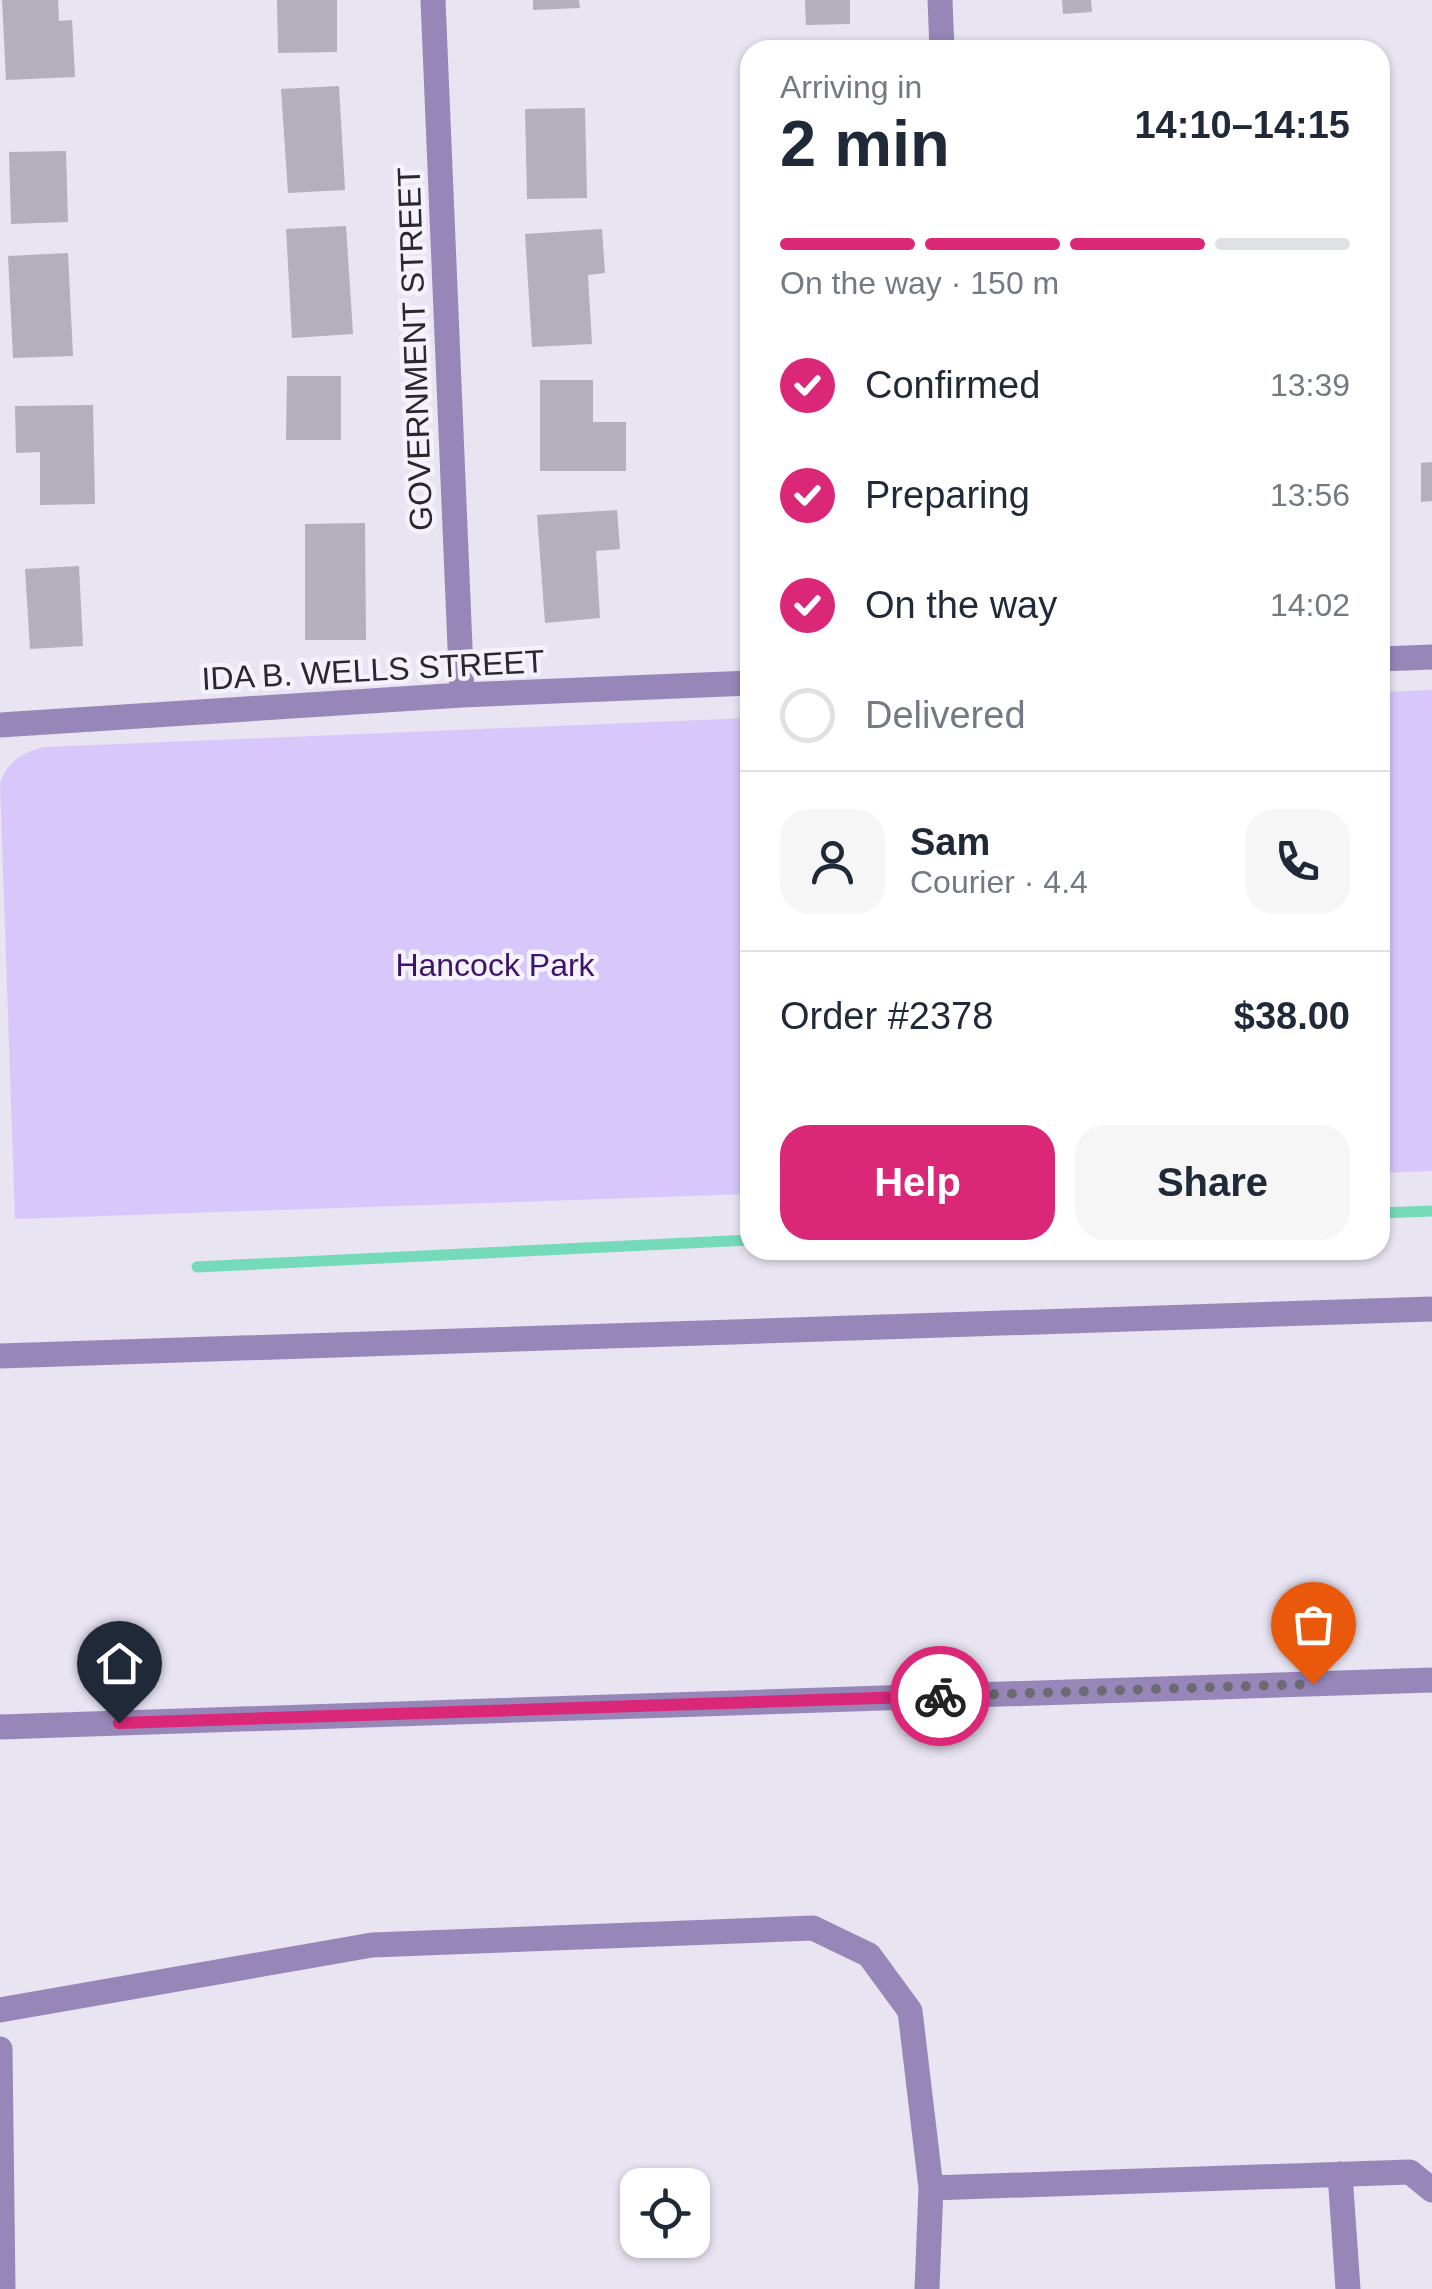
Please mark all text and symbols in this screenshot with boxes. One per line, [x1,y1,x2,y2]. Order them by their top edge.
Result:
text: Arriving in [780,69,922,105]
text: 14:10–14:15 [1134,104,1350,146]
text: 2 min [780,107,950,180]
street label: GOVERNMENT STREET [391,167,439,531]
text: On the way · 150 m [780,265,1059,301]
icon: check [780,358,835,413]
text: Confirmed [865,364,1040,406]
text: 13:39 [1270,367,1350,403]
icon: check [780,468,835,523]
text: Preparing [865,474,1030,516]
text: 13:56 [1270,477,1350,513]
icon: check [780,578,835,633]
text: On the way [865,584,1057,626]
text: 14:02 [1270,587,1350,623]
street label: IDA B. WELLS STREET [201,643,545,697]
text: Delivered [865,694,1026,736]
button: person [780,809,885,914]
button: phone [1245,809,1350,914]
text: Sam [910,821,990,863]
text: Courier · 4.4 [910,864,1088,900]
park label: Hancock Park [395,947,596,983]
text: Order #2378 [780,995,993,1037]
text: $38.00 [1234,995,1350,1037]
button: Help [780,1125,1055,1240]
button: Share [1075,1125,1350,1240]
pin [1271,1582,1356,1685]
icon: bag [1286,1597,1341,1652]
pin [77,1621,162,1724]
icon: home [92,1636,147,1691]
courier [890,1646,990,1746]
icon: bike [913,1669,968,1724]
map controls [620,2168,710,2258]
button: locate [620,2168,710,2258]

